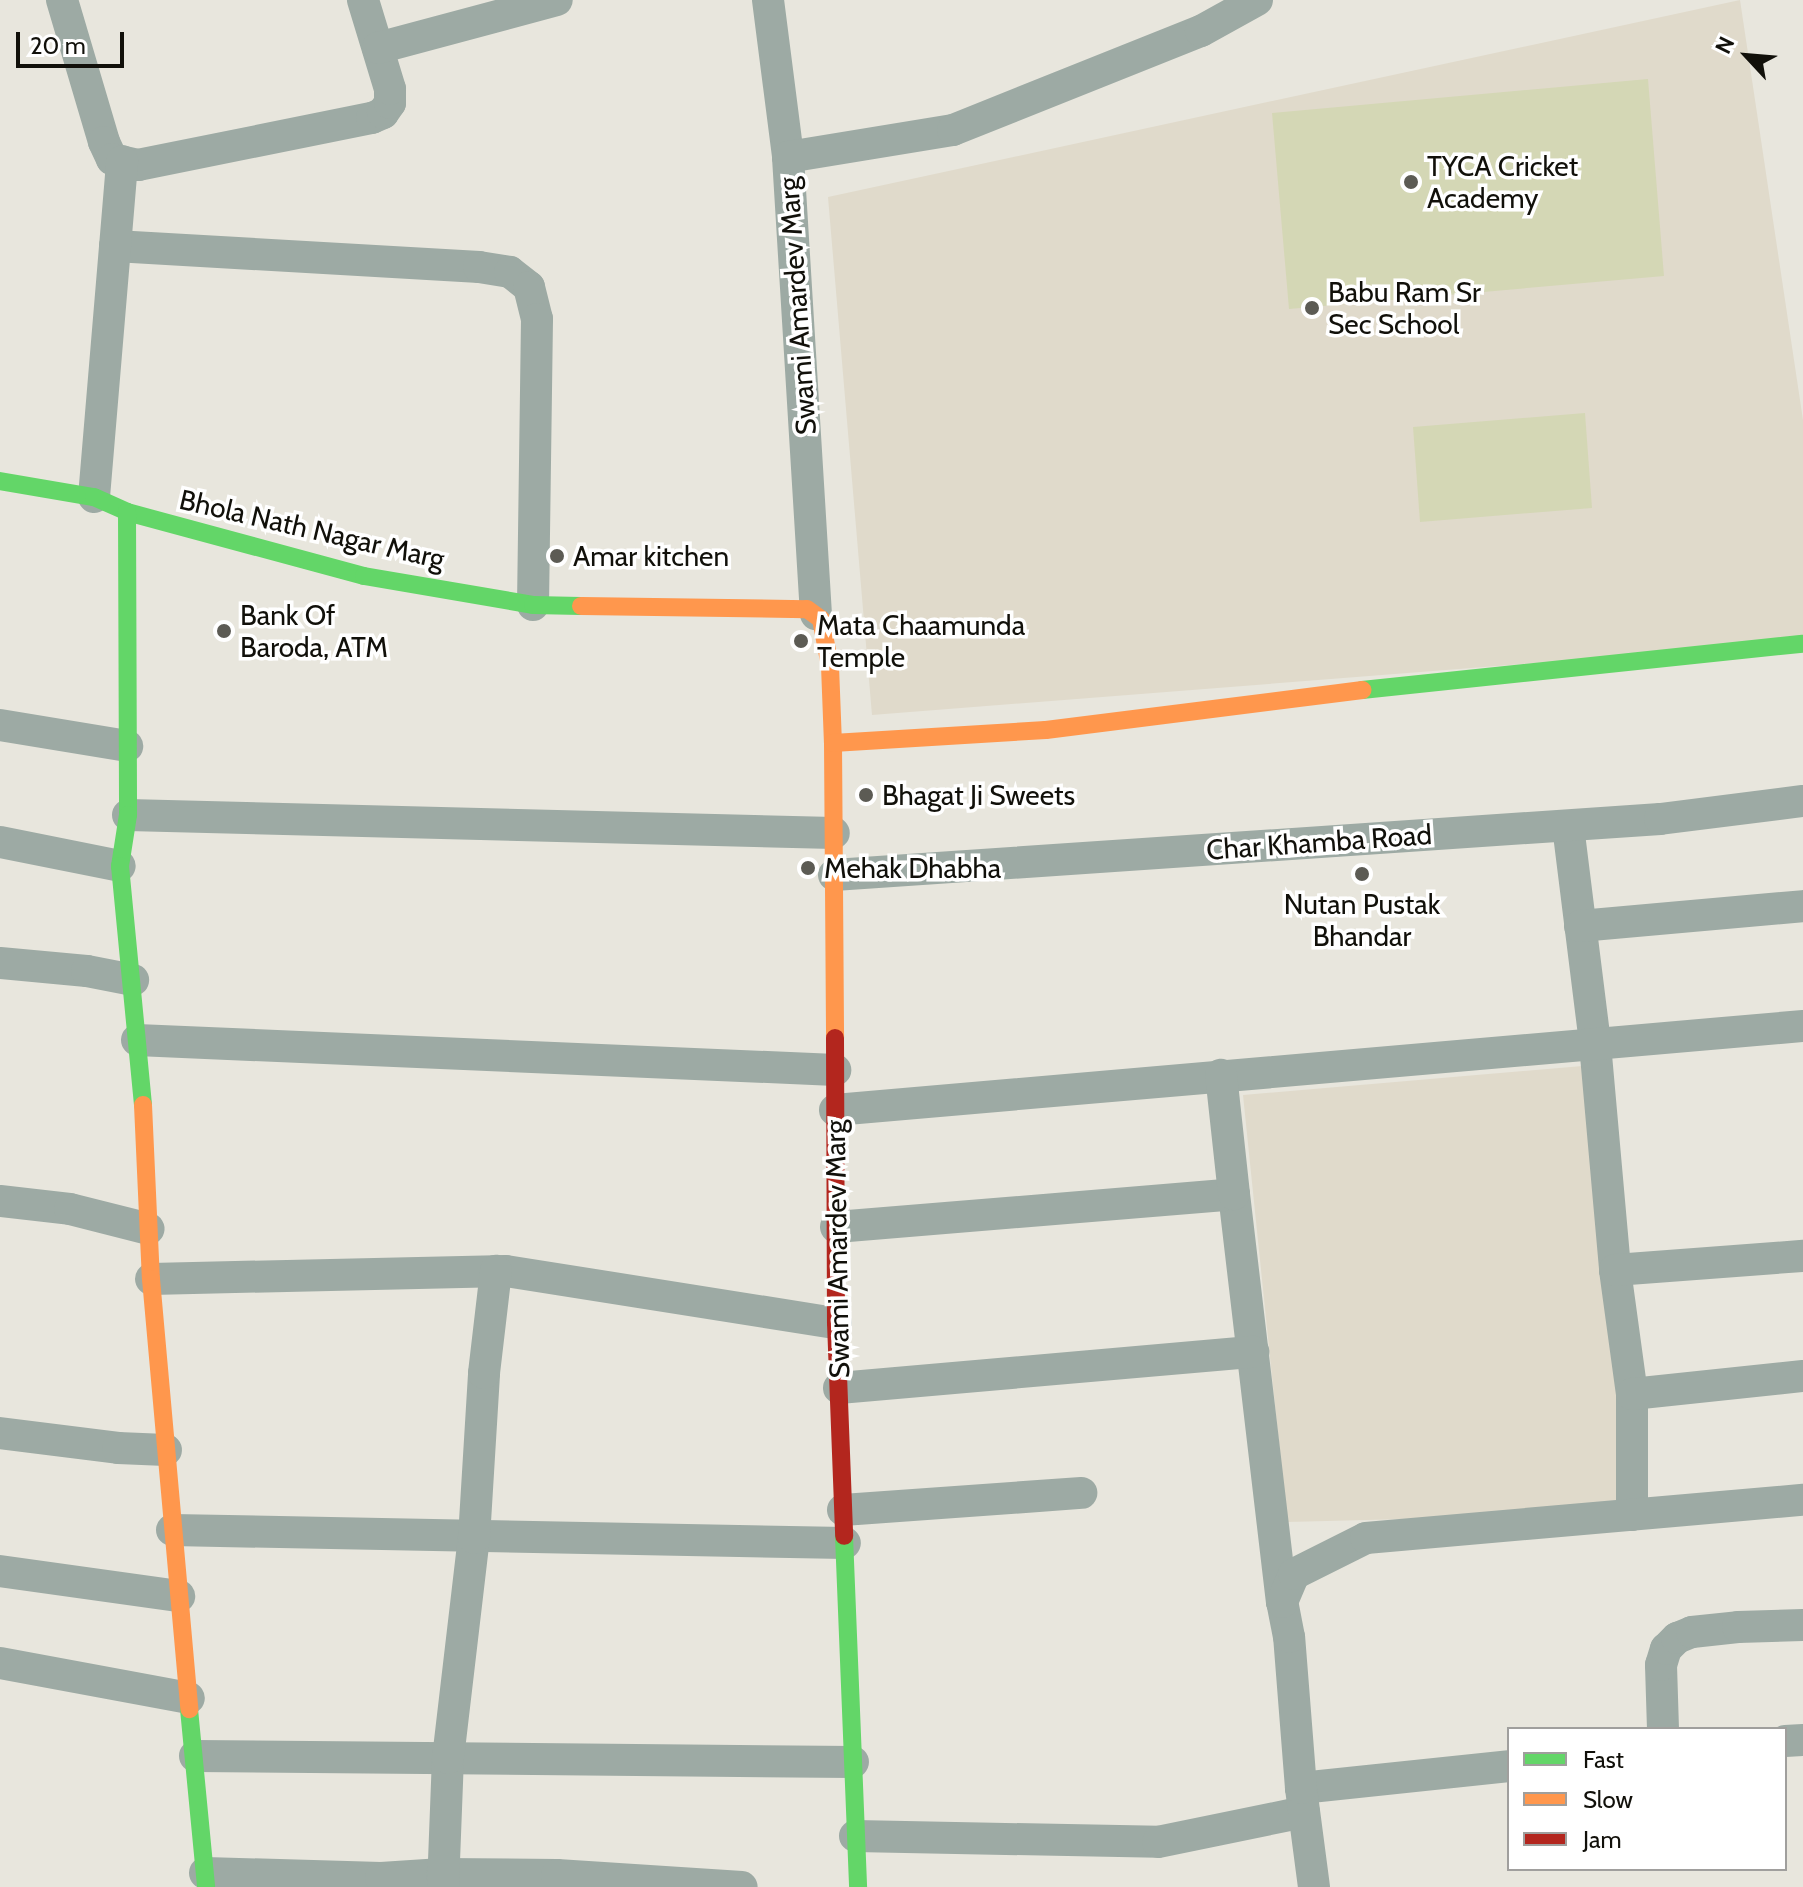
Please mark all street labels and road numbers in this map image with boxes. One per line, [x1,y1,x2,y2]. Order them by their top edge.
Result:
street label: Swami Amardev Marg [771,176,823,436]
street label: Bhola Nath Nagar Marg [176,482,448,576]
street label: Char Khamba Road [1205,817,1433,867]
street label: Swami Amardev Marg [818,1119,856,1379]

